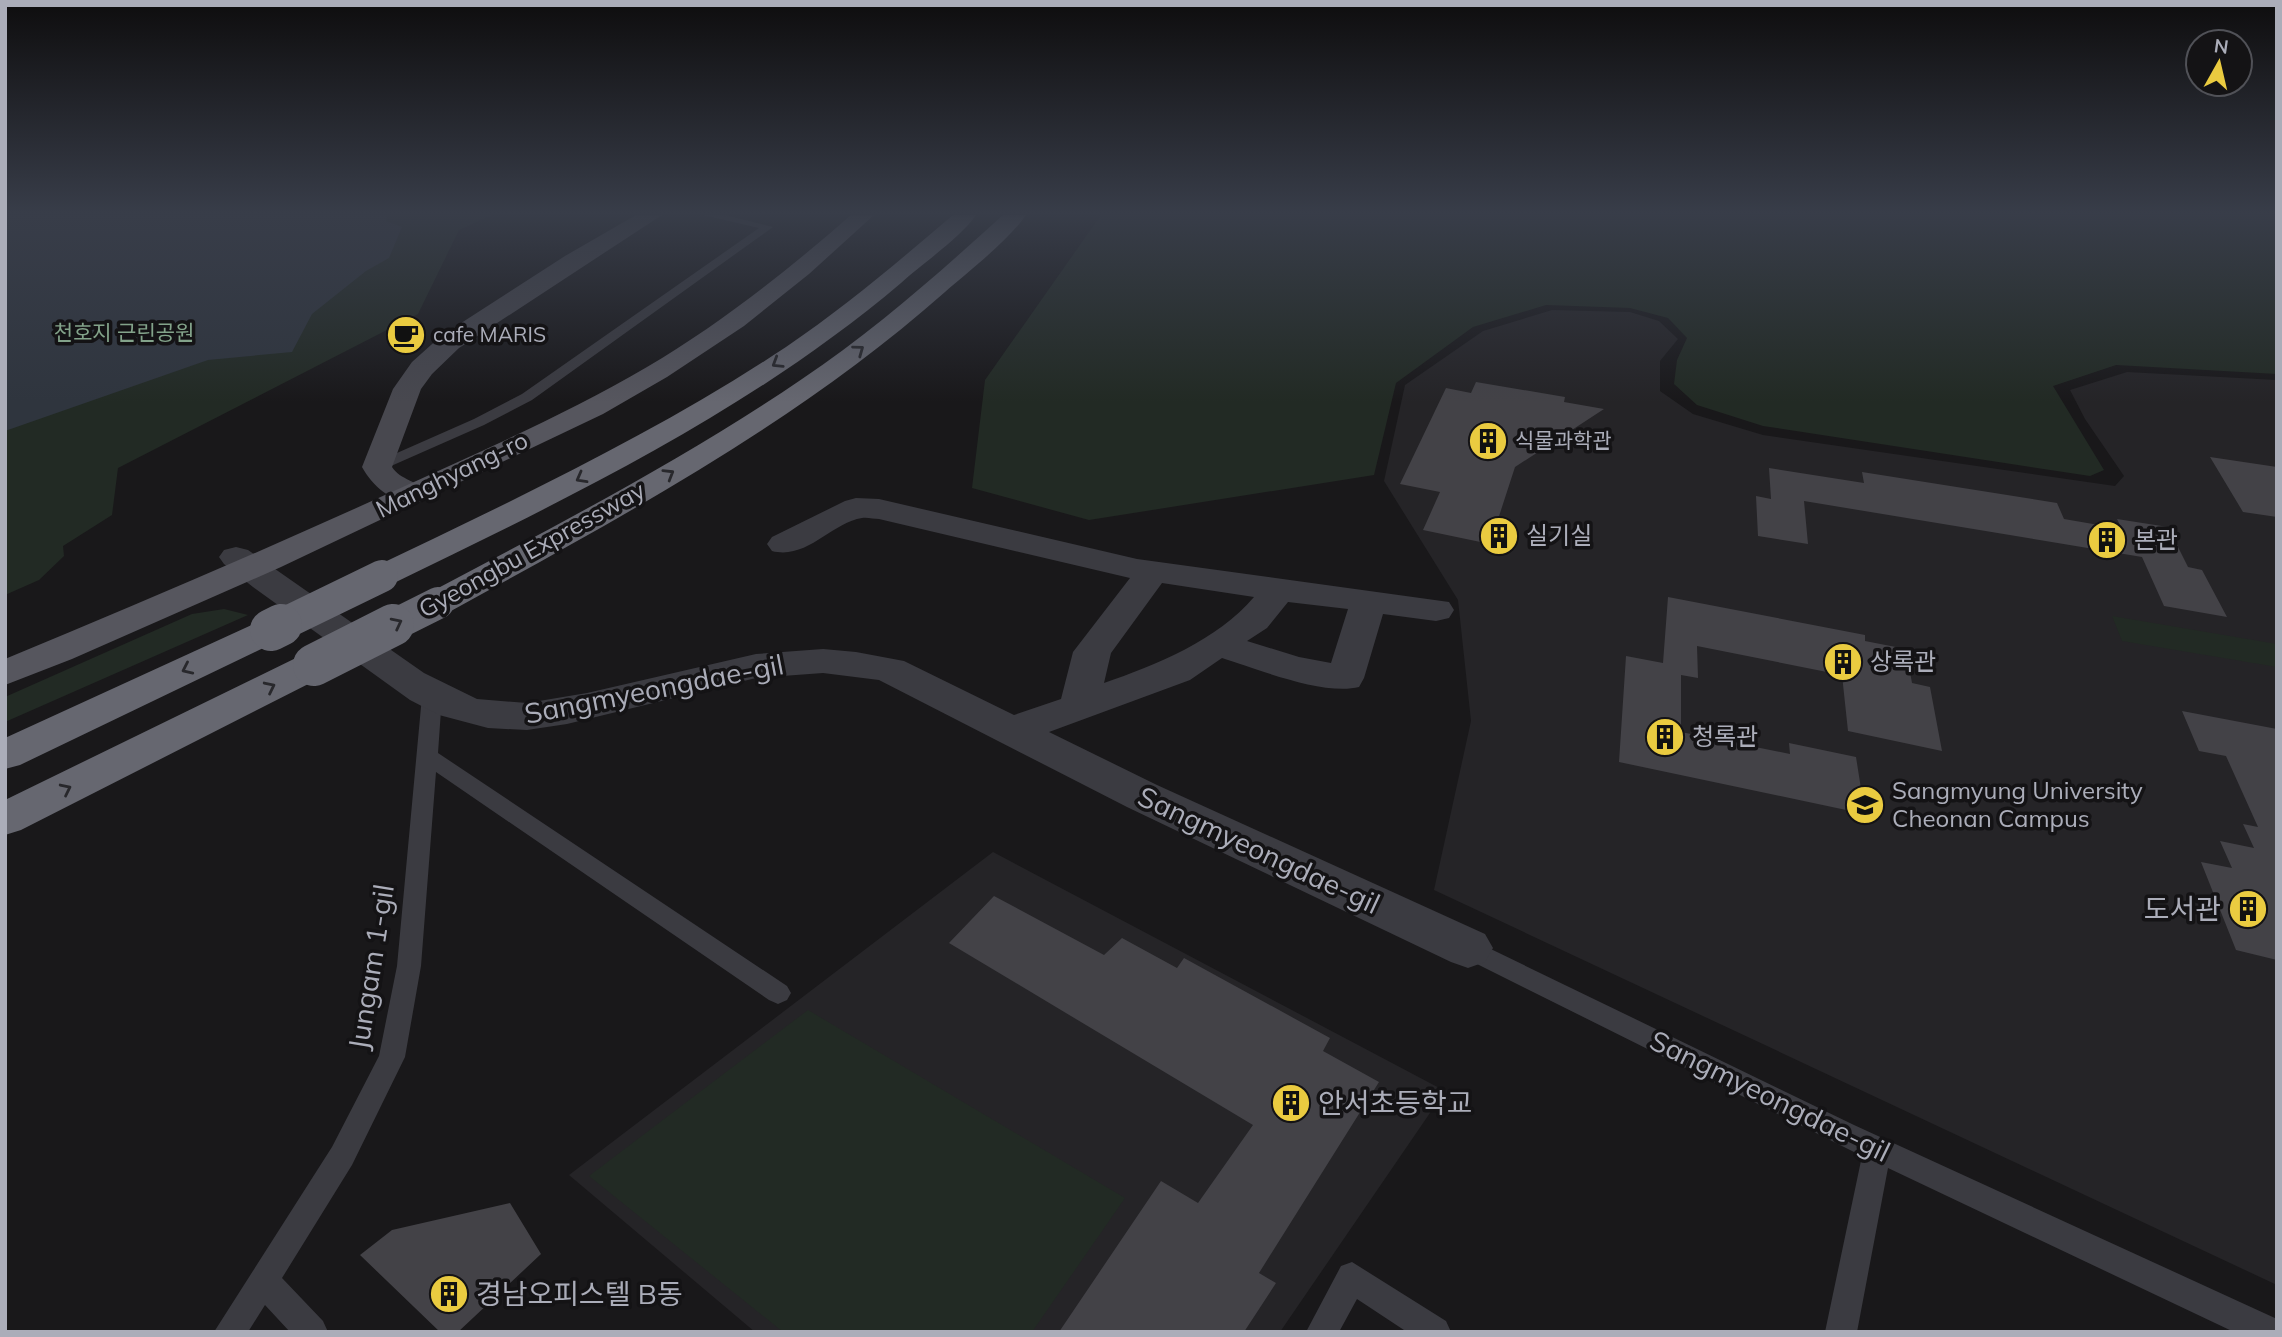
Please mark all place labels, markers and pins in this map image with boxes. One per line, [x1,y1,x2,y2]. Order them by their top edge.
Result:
cafe icon: cafe MARIS [385,314,427,356]
place label: cafe MARIS [433,321,546,347]
building icon: 식물과학관 [1467,420,1509,462]
place label: 식물과학관 [1515,427,1612,453]
building icon: 실기실 [1478,515,1520,557]
building icon: 본관 [2086,519,2128,561]
place label: 실기실 [1526,520,1592,550]
place label: 본관 [2134,524,2178,554]
building icon: 상록관 [1822,641,1864,683]
place label: 상록관 [1870,646,1936,676]
building icon: 청록관 [1644,716,1686,758]
place label: 청록관 [1692,721,1758,751]
place label: Sangmyung University Cheonan Campus [1892,775,2143,833]
school or university icon: Sangmyung University Cheonan Campus [1844,784,1886,826]
building icon: 도서관 [2227,888,2269,930]
place label: 도서관 [2144,891,2221,926]
building icon: 안서초등학교 [1270,1082,1312,1124]
place label: 안서초등학교 [1318,1085,1473,1120]
building icon: 경남오피스텔 B동 [428,1273,470,1315]
place label: 경남오피스텔 B동 [476,1276,683,1311]

